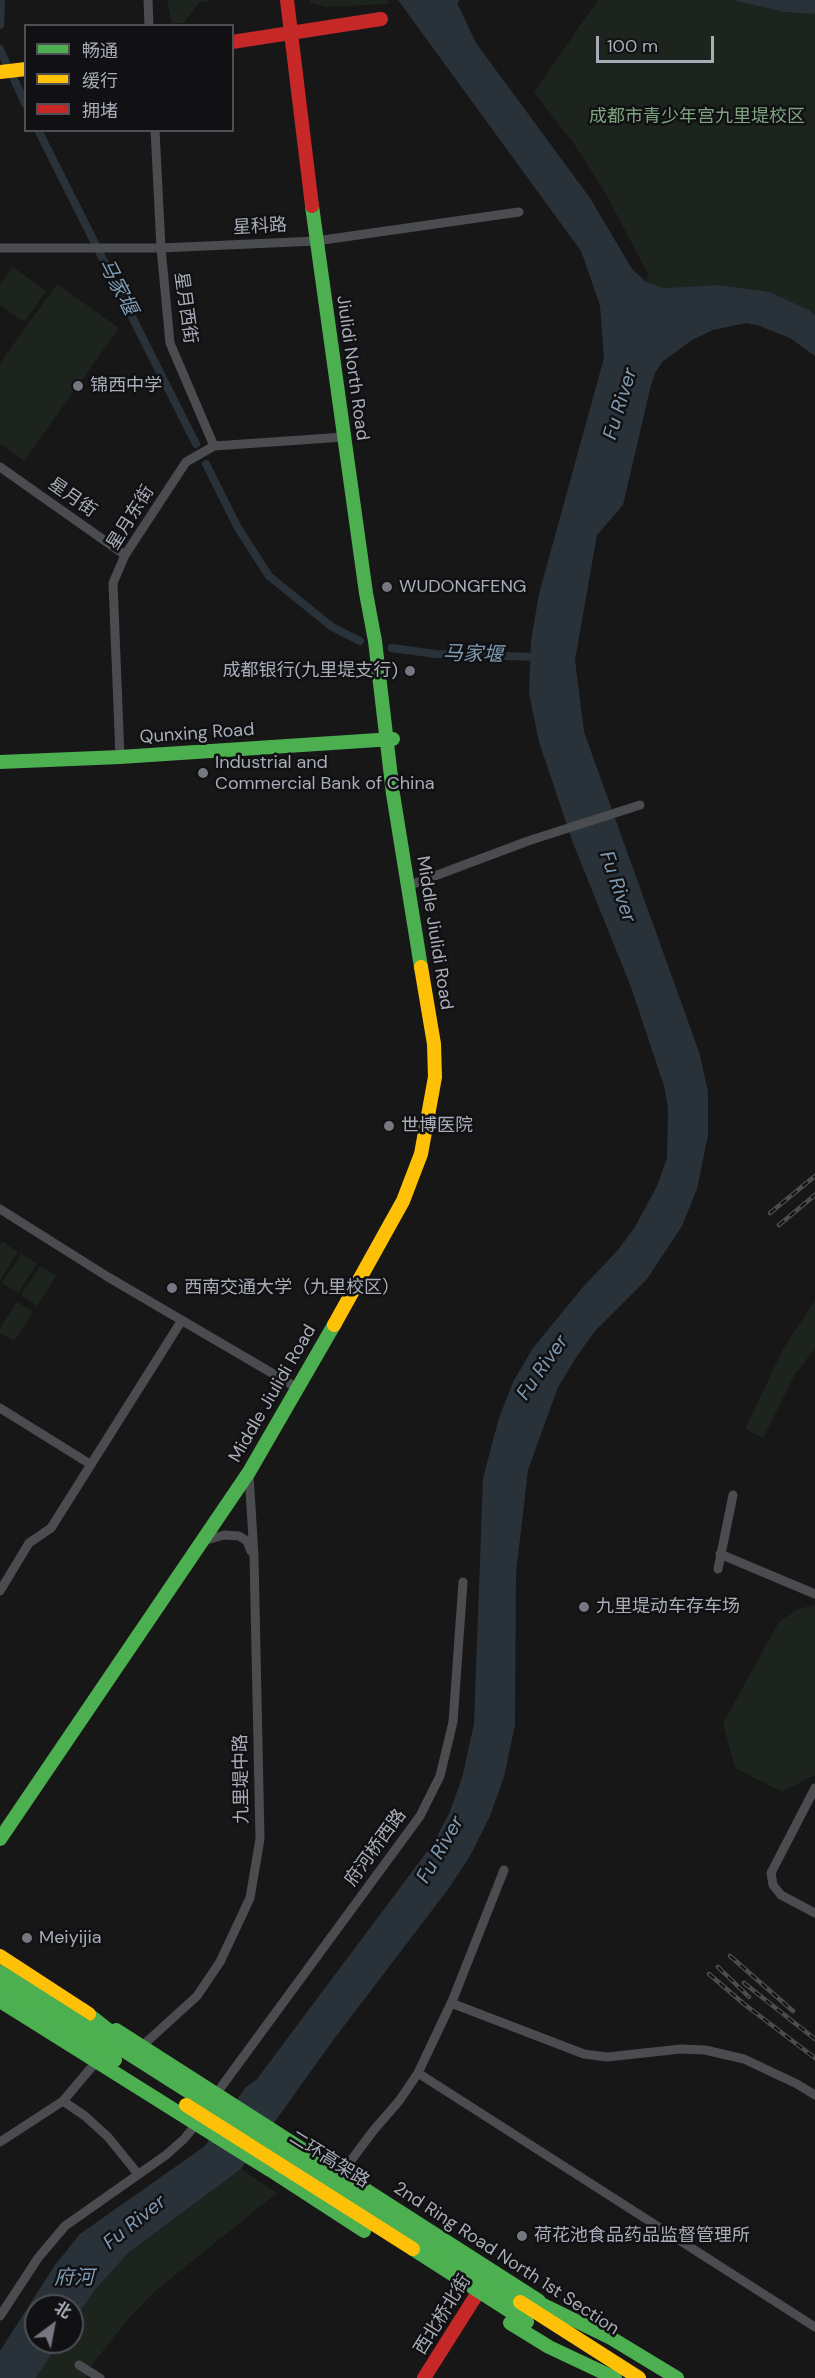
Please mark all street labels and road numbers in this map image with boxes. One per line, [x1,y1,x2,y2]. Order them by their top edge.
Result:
street label: 星科路 [232,215,288,239]
street label: 星月西街 [169,271,201,345]
street label: Jiulidi North Road [331,294,373,442]
street label: 星月街 [44,474,100,522]
street label: 星月东街 [103,482,159,554]
street label: Qunxing Road [139,719,255,749]
street label: Middle Jiulidi Road [411,855,457,1011]
street label: Middle Jiulidi Road [225,1321,321,1467]
street label: 九里堤中路 [230,1734,254,1824]
street label: 府河桥西路 [341,1805,411,1891]
street label: 二环高架路 [285,2127,373,2193]
street label: 2nd Ring Road North 1st Section [389,2178,623,2340]
street label: 西北桥北街 [410,2271,476,2359]

